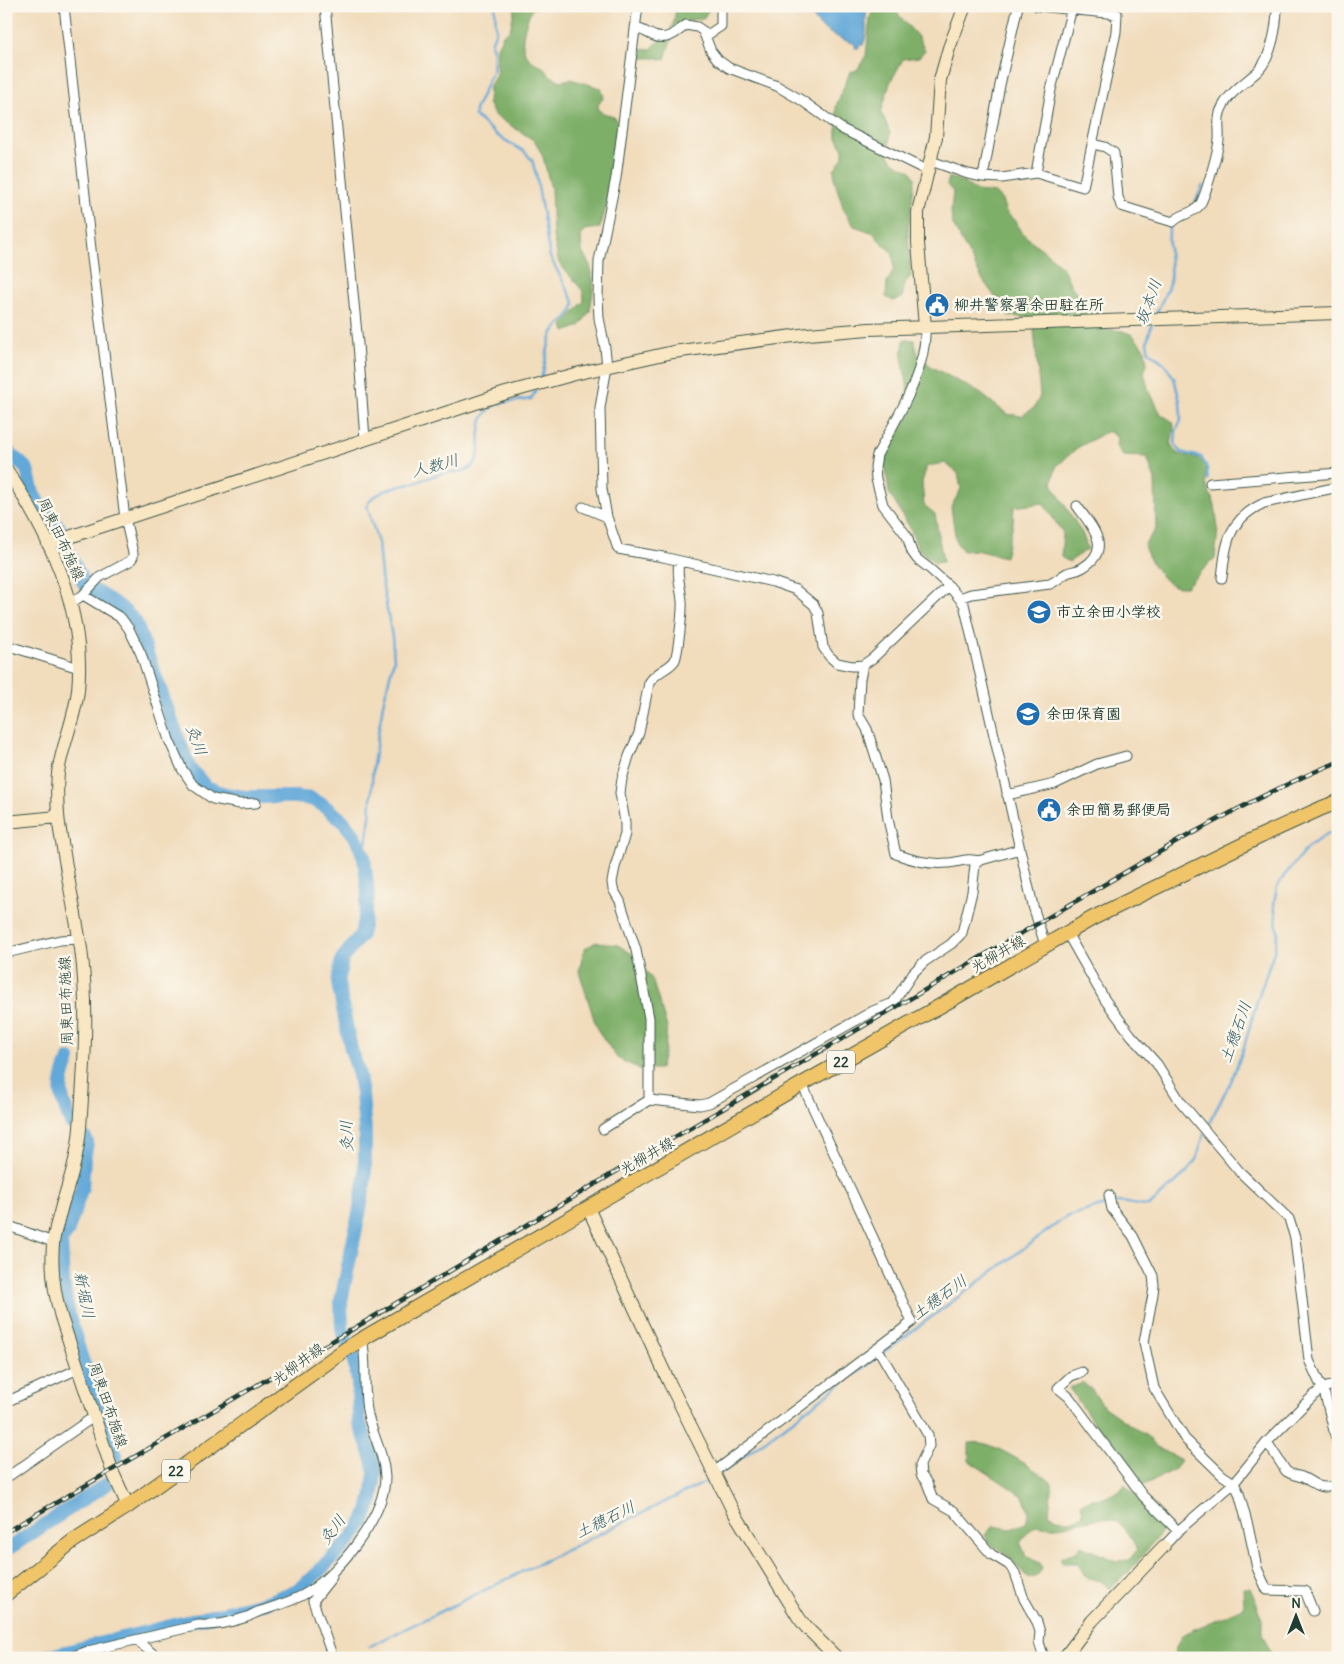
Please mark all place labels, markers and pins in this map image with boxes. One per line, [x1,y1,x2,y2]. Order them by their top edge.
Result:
public building icon: 柳井警察署余田駐在所 [924,292,950,318]
place label: 柳井警察署余田駐在所 [954,295,1104,314]
school or university icon: 市立余田小学校 [1026,599,1052,625]
place label: 市立余田小学校 [1056,602,1161,621]
school or university icon: 余田保育園 [1015,701,1041,727]
place label: 余田保育園 [1046,704,1121,723]
public building icon: 余田簡易郵便局 [1036,797,1062,823]
place label: 余田簡易郵便局 [1066,800,1171,819]

